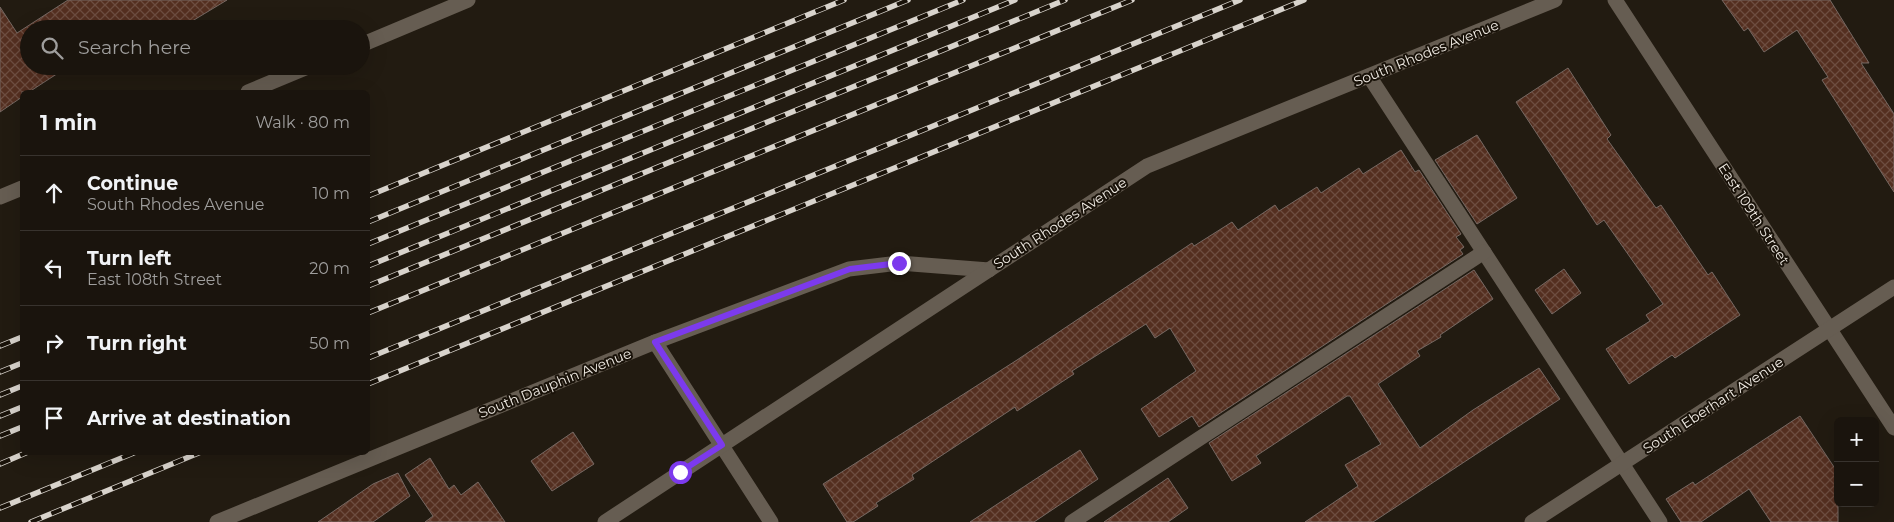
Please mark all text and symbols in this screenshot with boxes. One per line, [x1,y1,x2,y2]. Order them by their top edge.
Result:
street label: South Rhodes Avenue [1351,16,1501,90]
search box [20,20,370,75]
icon: search [38,34,66,62]
text: Search here [78,36,191,59]
text: 1 min [40,110,97,135]
text: Walk · 80 m [255,113,350,132]
street label: East 109th Street [1714,160,1794,269]
text: Continue [87,172,178,195]
street label: South Rhodes Avenue [990,173,1130,273]
icon: ahead [40,179,68,207]
text: 10 m [312,184,350,203]
text: South Rhodes Avenue [87,195,264,214]
text: Turn left [87,247,172,270]
route end [888,252,911,275]
icon: left [40,254,68,282]
text: 20 m [309,259,350,278]
text: East 108th Street [87,270,222,289]
icon: right [40,329,68,357]
text: Turn right [87,332,187,355]
text: 50 m [309,334,350,353]
street label: South Dauphin Avenue [476,344,634,422]
street label: South Eberhart Avenue [1639,353,1787,457]
icon: arrive [40,404,68,432]
text: Arrive at destination [87,407,291,430]
map controls [1834,417,1879,507]
button: + [1834,417,1879,462]
route start [669,461,692,484]
button: − [1834,462,1879,507]

